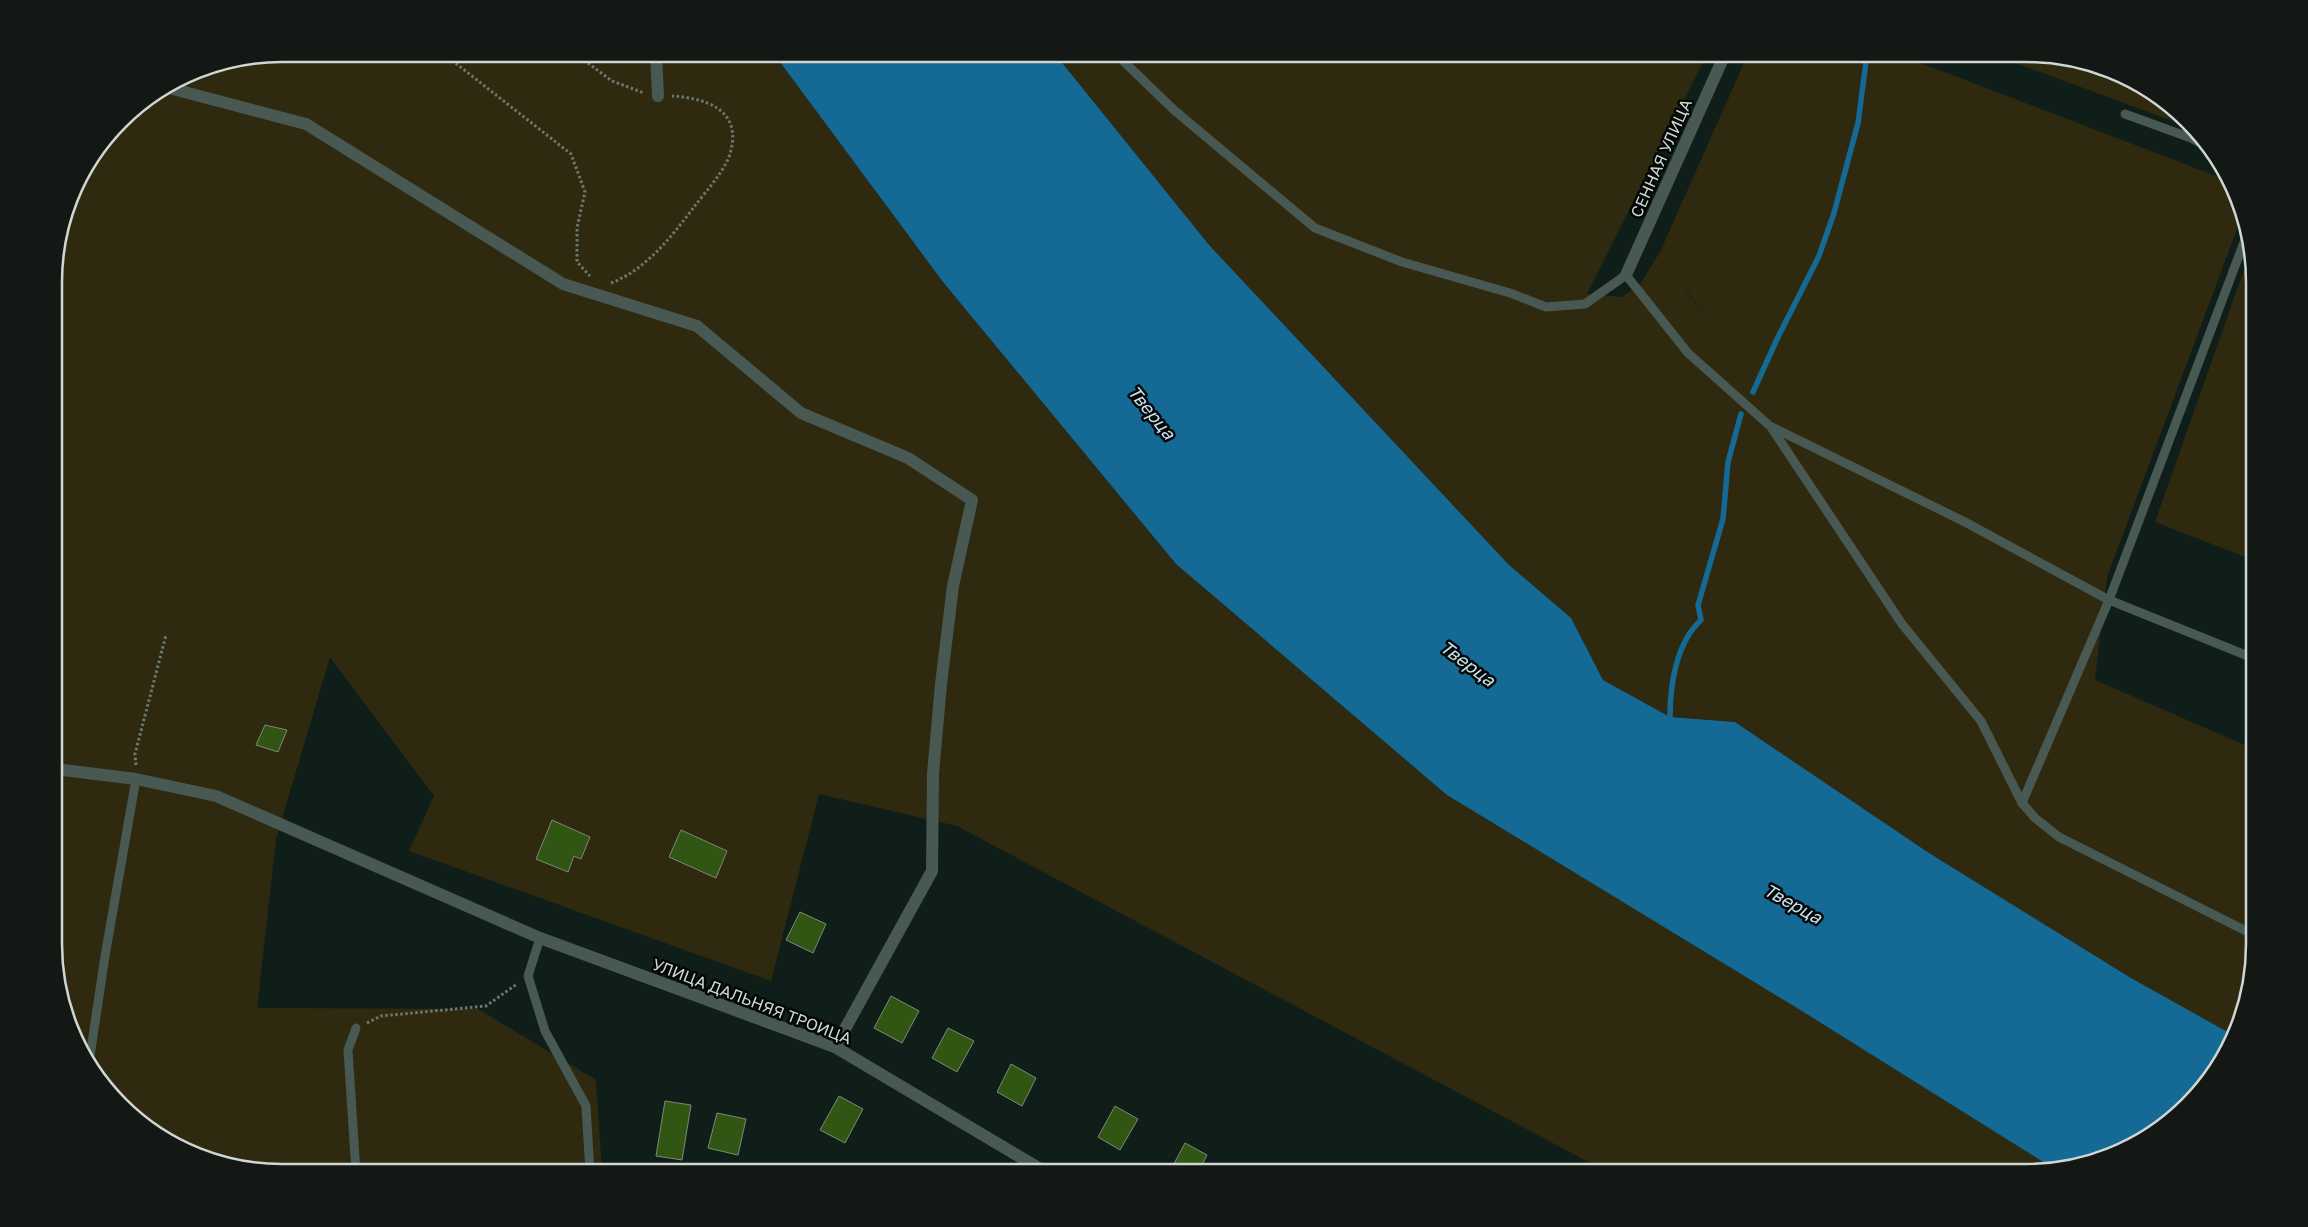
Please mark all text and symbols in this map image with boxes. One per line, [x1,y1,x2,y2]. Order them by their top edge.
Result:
street label: СЕННАЯ УЛИЦА [1626,95,1696,220]
water label: Тверца [1124,381,1181,444]
water label: Тверца [1436,635,1500,691]
water label: Тверца [1760,878,1826,928]
street label: УЛИЦА ДАЛЬНЯЯ ТРОИЦА [650,954,855,1048]

